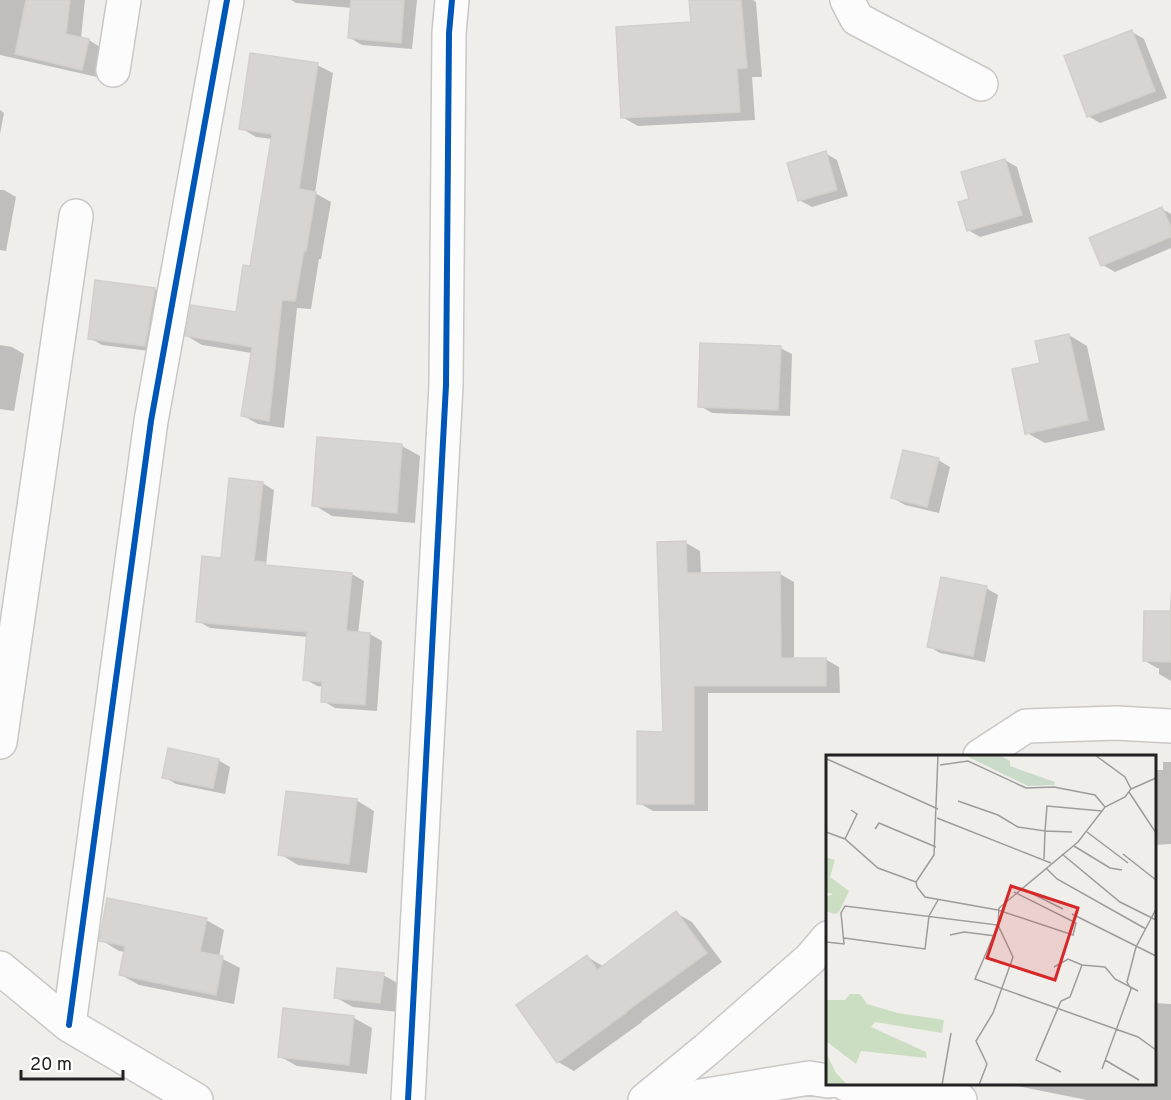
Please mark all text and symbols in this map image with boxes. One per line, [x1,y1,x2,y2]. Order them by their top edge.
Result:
inset map [826,755,1156,1085]
scale bar [21,1043,123,1081]
text: 20 m [30,1054,72,1077]

